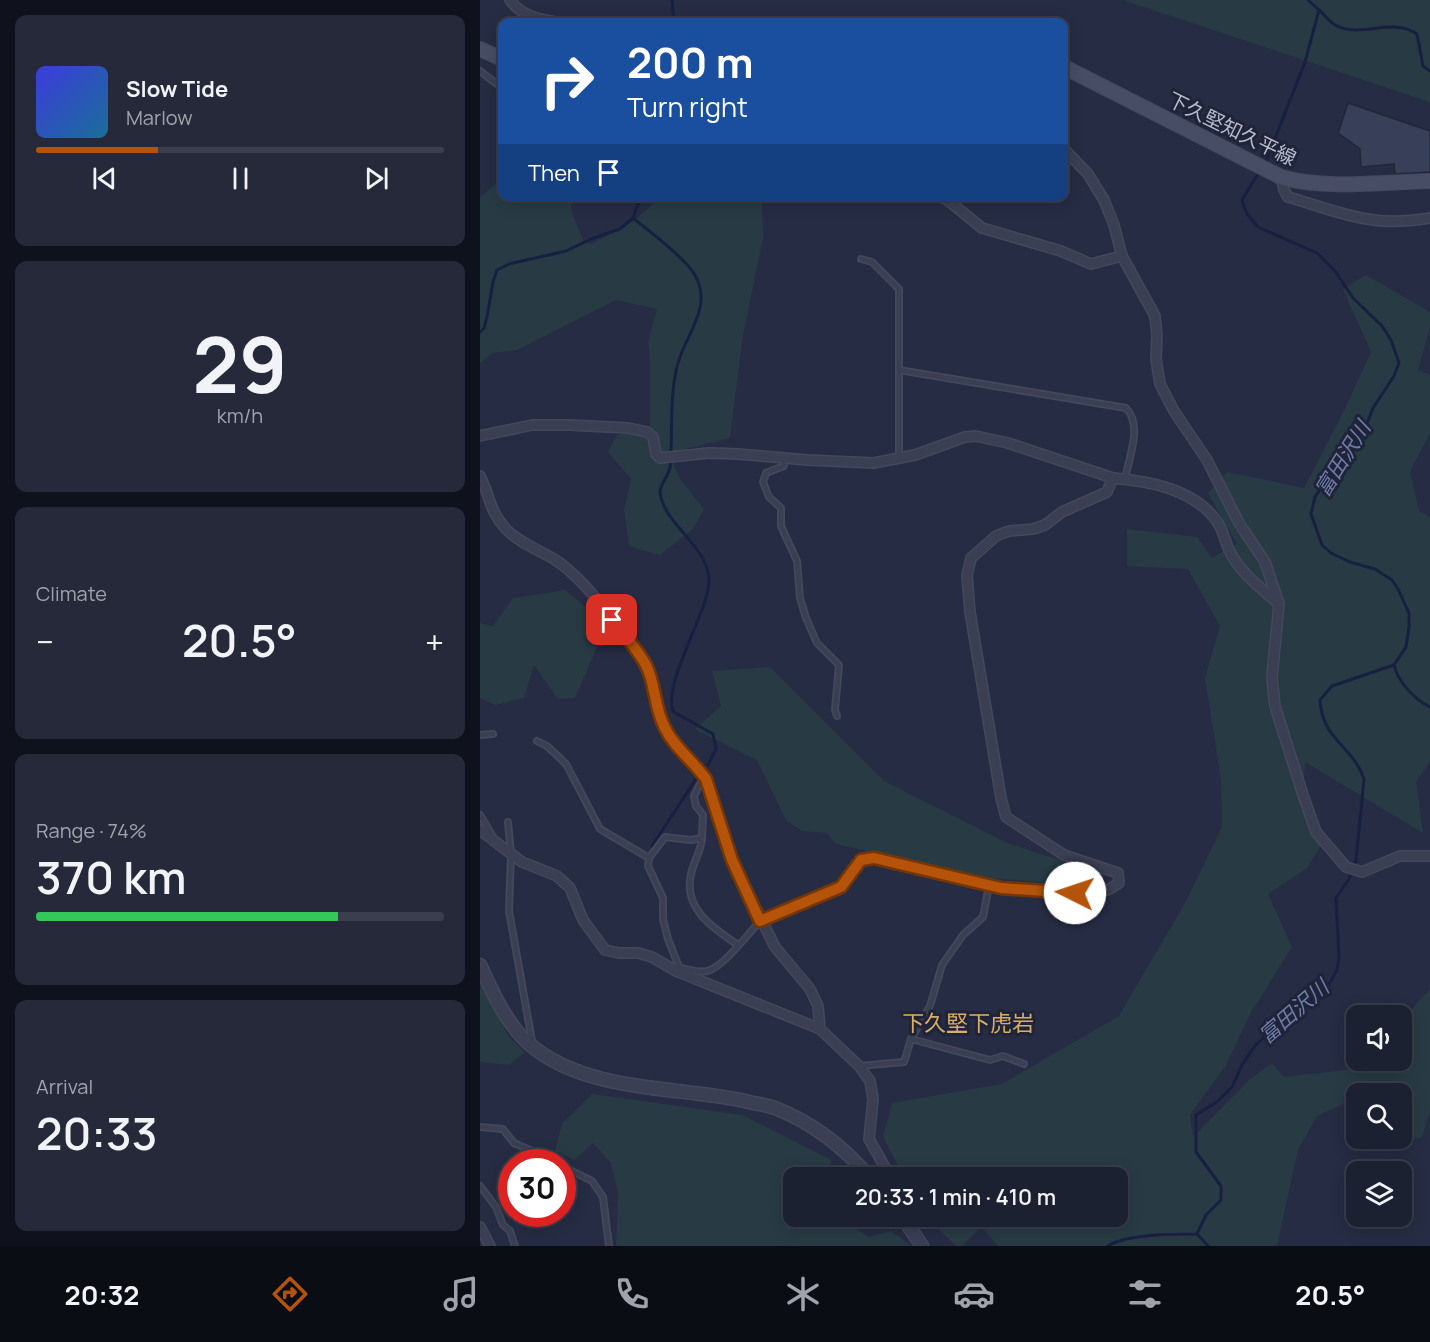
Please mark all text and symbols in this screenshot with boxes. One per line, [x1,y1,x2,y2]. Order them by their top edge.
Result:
text: 200 m [627,33,753,91]
icon: right [528,42,606,120]
text: Slow Tide [126,74,228,104]
street label: 下久堅知久平線 [1163,86,1301,171]
text: Turn right [627,88,748,125]
text: Marlow [126,104,193,131]
icon: arrive [592,156,625,189]
text: Then [528,158,580,188]
icon: previous [88,162,121,195]
icon: pause [224,162,257,195]
icon: next [360,162,393,195]
text: 29 [193,310,287,416]
text: km/h [217,402,263,429]
water label: 富田沢川 [1308,414,1377,502]
text: Climate [36,580,107,607]
pin [586,594,637,645]
icon: arrive [595,603,628,636]
text: 20.5° [182,609,297,671]
text: − [36,619,54,664]
text: + [425,619,444,664]
text: Range · 74% [36,817,147,844]
text: 370 km [36,846,186,908]
position arrow [1043,861,1107,925]
water label: 富田沢川 [1252,972,1336,1049]
map controls [1346,1005,1412,1227]
button: sound [1346,1005,1412,1071]
district label: 下久堅下虎岩 [902,1008,1034,1038]
text: Arrival [36,1073,93,1100]
button: search [1346,1083,1412,1149]
text: 20:33 [36,1102,158,1164]
speed limit sign: 30 [498,1149,576,1227]
button: layers [1346,1161,1412,1227]
text: 20:33 · 1 min · 410 m [855,1182,1056,1212]
icon: directions [269,1273,311,1315]
icon: music [440,1273,482,1315]
icon: phone [611,1273,653,1315]
icon: climate [782,1273,824,1315]
icon: car [953,1273,995,1315]
icon: filters [1124,1273,1166,1315]
text: 20:32 [65,1276,139,1313]
text: 20.5° [1295,1276,1365,1313]

